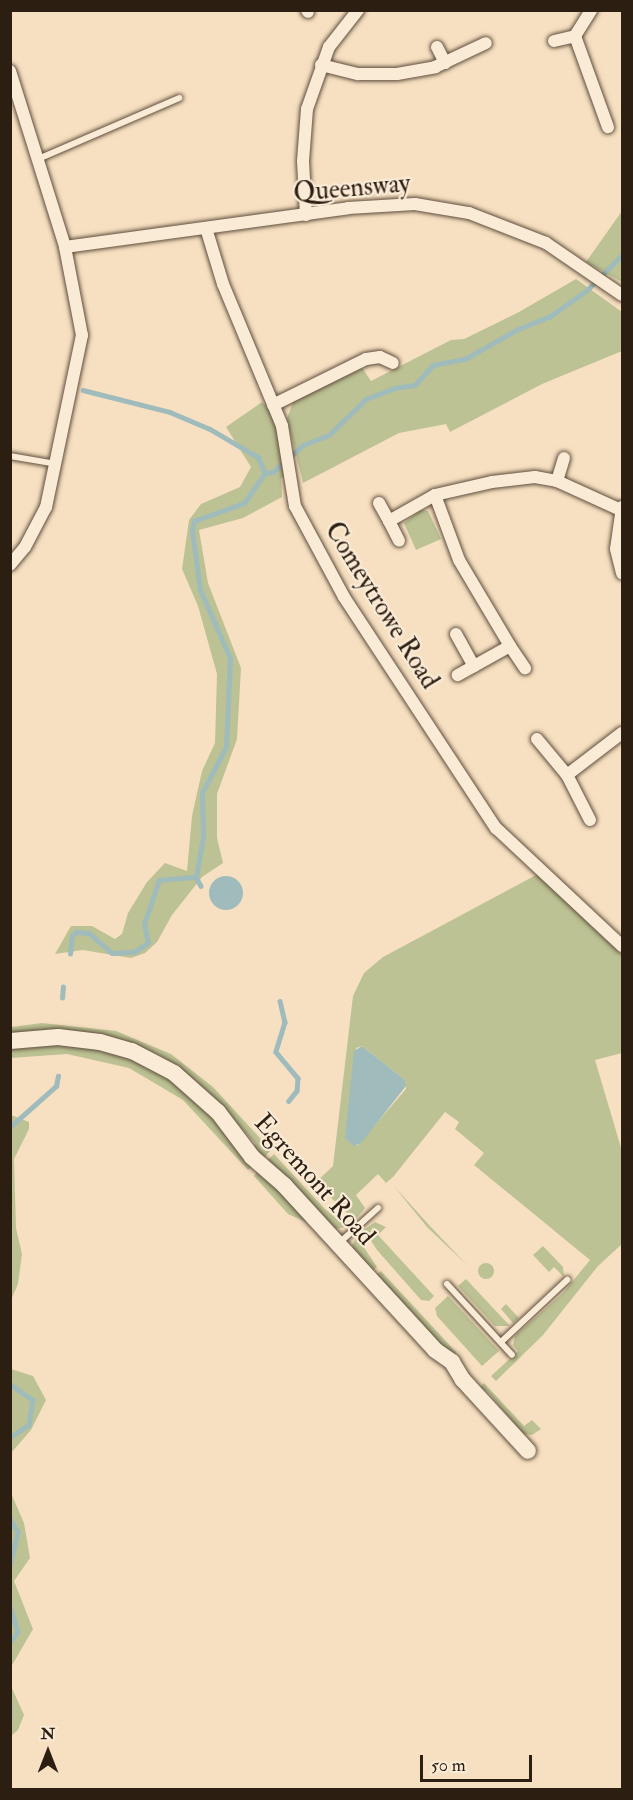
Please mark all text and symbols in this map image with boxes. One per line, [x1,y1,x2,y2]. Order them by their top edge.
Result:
street label: Queensway [292,168,412,210]
street label: Comeytrowe Road [317,517,445,695]
street label: Egremont Road [247,1108,381,1252]
north arrow [18,1722,78,1782]
text: N [41,1724,55,1744]
scale bar [423,1743,536,1781]
text: 50 m [431,1754,466,1777]

